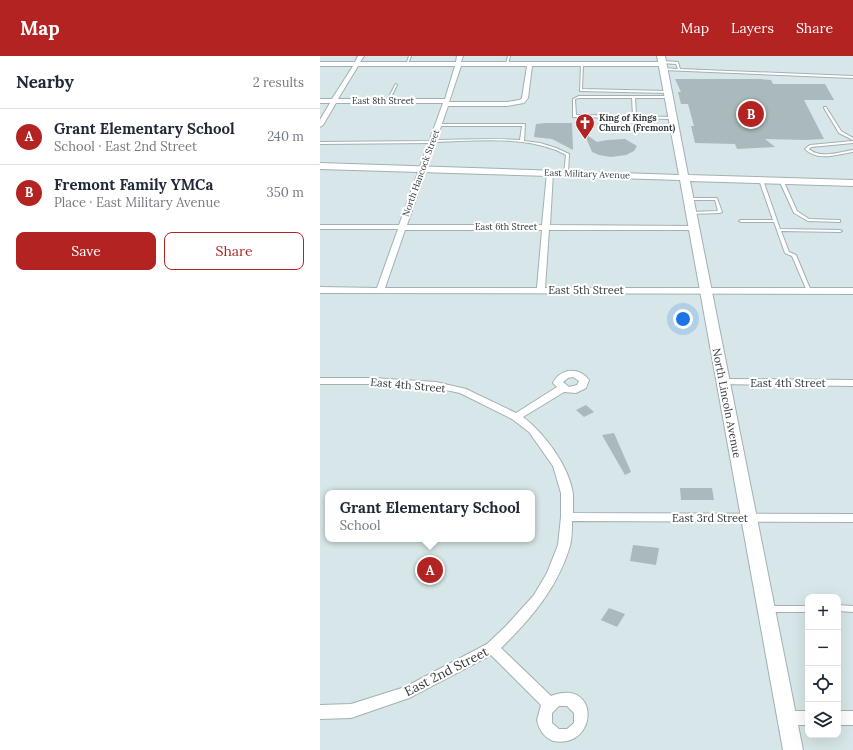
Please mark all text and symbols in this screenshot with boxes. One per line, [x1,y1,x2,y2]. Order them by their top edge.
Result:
text: Map [20,16,60,40]
text: Map [681,19,709,37]
text: Layers [731,19,774,37]
text: Share [796,19,833,37]
text: Nearby [16,71,74,93]
text: 2 results [253,74,304,91]
street label: East 8th Street [352,95,415,106]
pin: B [738,99,764,129]
church icon: King of Kings Church (Fremont) [574,112,596,140]
place label: King of Kings Church (Fremont) [599,112,676,134]
text: Grant Elementary School [54,119,235,138]
street label: North Hancock Street [400,127,442,218]
text: A [25,128,33,145]
text: 240 m [267,128,304,145]
text: School · East 2nd Street [54,138,197,155]
street label: East Military Avenue [544,167,630,181]
text: Fremont Family YMCa [54,175,213,194]
text: B [25,184,33,201]
text: 350 m [267,184,304,201]
text: Place · East Military Avenue [54,194,220,211]
street label: East 6th Street [475,221,538,232]
button: Save [16,232,156,270]
button: Share [164,232,304,270]
street label: East 5th Street [548,283,625,297]
your location [673,309,693,329]
street label: North Lincoln Avenue [709,347,745,459]
street label: East 4th Street [370,375,447,395]
street label: East 4th Street [750,376,827,390]
popup [325,490,535,542]
text: Grant Elementary School [340,498,520,517]
street label: East 3rd Street [672,511,749,525]
text: School [340,517,381,534]
pin: A [417,555,443,585]
map controls [805,594,841,738]
button: + [805,594,841,630]
button: − [805,630,841,666]
street label: East 2nd Street [401,643,491,700]
button: locate [805,666,841,702]
button: layers [805,702,841,738]

